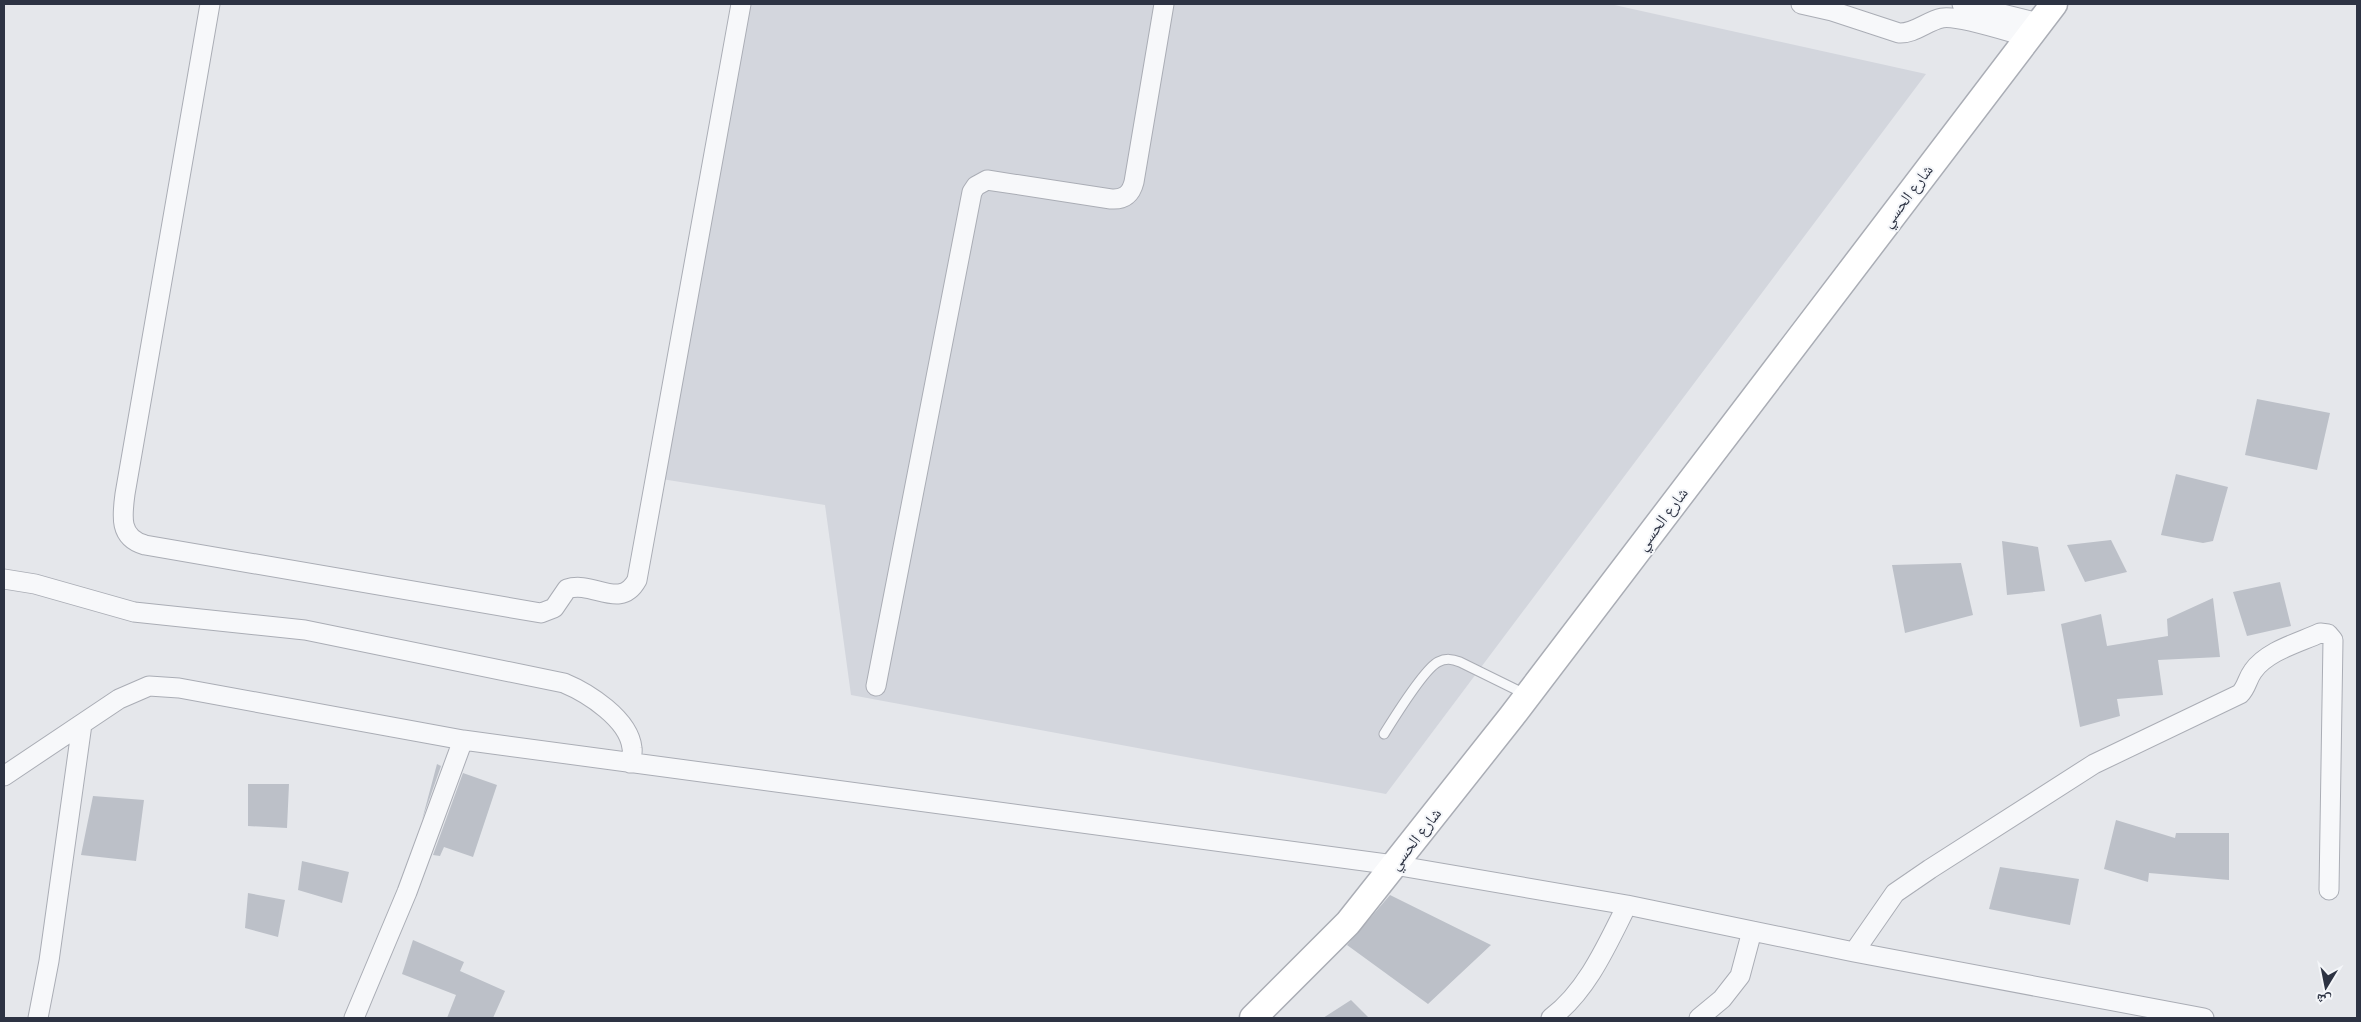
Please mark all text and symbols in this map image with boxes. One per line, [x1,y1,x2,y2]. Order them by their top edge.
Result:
street label: شارع الحسي [1877,161,1939,233]
street label: شارع الحسي [1632,484,1694,556]
street label: شارع الحسي [1385,804,1448,876]
north arrow [2301,962,2351,1012]
text: ش [2315,990,2333,1009]

